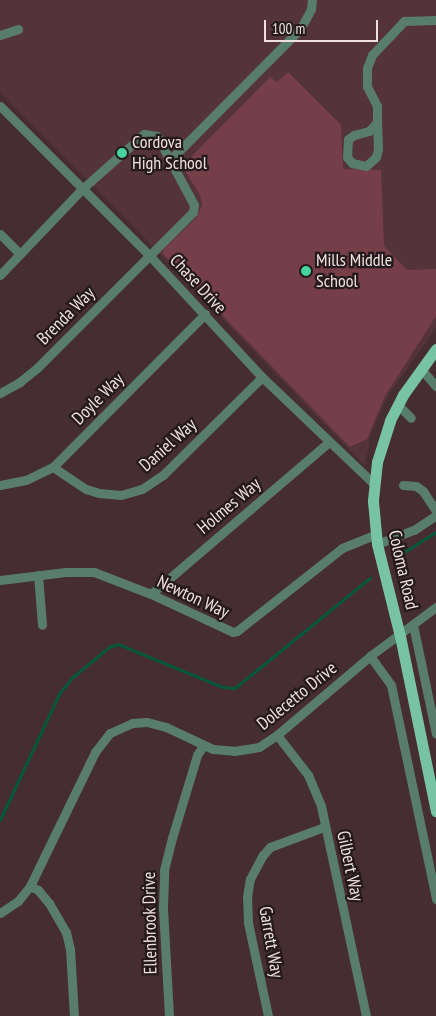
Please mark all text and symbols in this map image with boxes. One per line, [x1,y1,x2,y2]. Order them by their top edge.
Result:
scale bar [266,10,380,42]
text: 100 m [272,19,305,38]
place label: Cordova High School [132,132,207,174]
marker: Cordova High School [116,147,128,159]
street label: Chase Drive [165,250,231,318]
place label: Mills Middle School [316,250,392,292]
marker: Mills Middle School [300,265,312,277]
street label: Brenda Way [33,283,99,349]
street label: Doyle Way [67,368,129,430]
street label: Daniel Way [135,414,201,476]
street label: Holmes Way [193,473,265,539]
street label: Coloma Road [383,528,423,612]
street label: Newton Way [153,571,233,623]
street label: Dolecetto Drive [253,657,341,735]
street label: Gilbert Way [332,829,368,903]
street label: Ellenbrook Drive [138,871,162,975]
street label: Garrett Way [254,904,288,980]

